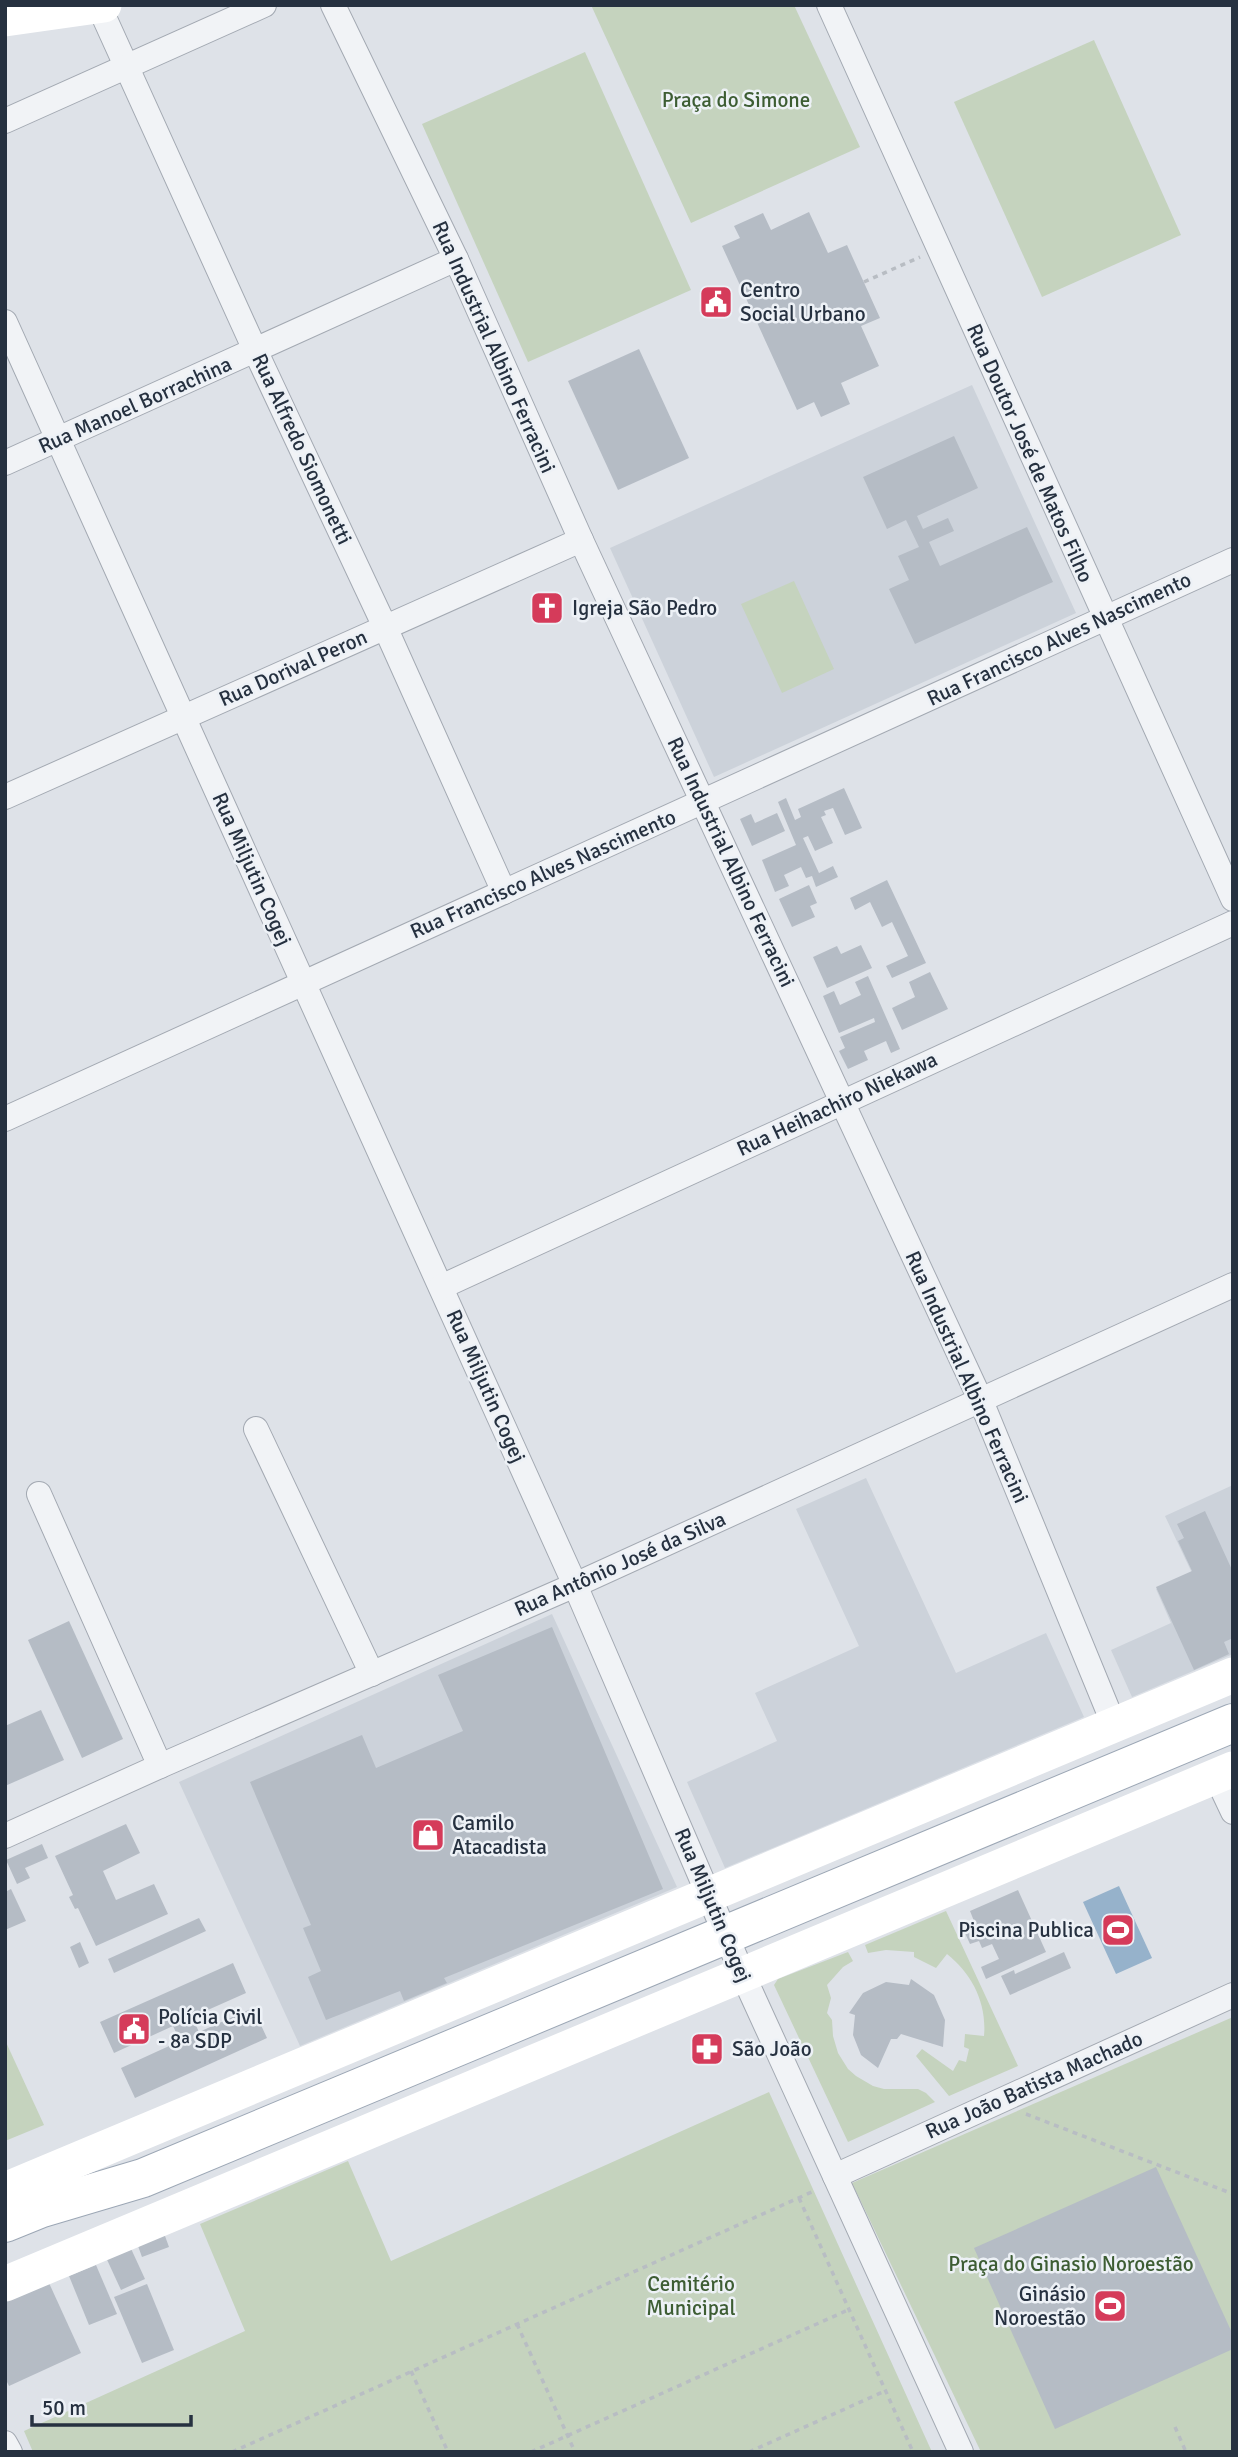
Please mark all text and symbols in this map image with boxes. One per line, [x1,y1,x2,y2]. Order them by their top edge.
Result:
park label: Praça do Simone [662,87,810,113]
street label: Rua Industrial Albino Ferracini [427,217,561,477]
place label: Centro Social Urbano [740,277,866,327]
public building icon: Centro Social Urbano [697,283,735,321]
street label: Rua Doutor José de Matos Filho [961,319,1099,587]
street label: Rua Alfredo Siomonetti [246,349,358,549]
street label: Rua Manoel Borrachina [34,351,236,459]
street label: Rua Francisco Alves Nascimento [923,566,1195,712]
church icon: Igreja São Pedro [528,589,566,627]
place label: Igreja São Pedro [572,595,717,621]
street label: Rua Dorival Peron [215,624,371,712]
street label: Rua Industrial Albino Ferracini [662,733,800,991]
street label: Rua Miljutin Cogej [207,788,297,950]
street label: Rua Francisco Alves Nascimento [406,804,680,944]
street label: Rua Heihachiro Niekawa [733,1046,941,1162]
street label: Rua Industrial Albino Ferracini [900,1247,1034,1507]
street label: Rua Miljutin Cogej [441,1305,531,1467]
street label: Rua Antônio José da Silva [510,1506,730,1622]
place label: Camilo Atacadista [452,1810,547,1860]
shop icon: Camilo Atacadista [409,1816,447,1854]
street label: Rua Miljutin Cogej [669,1824,757,1986]
sports icon: Piscina Publica [1099,1911,1137,1949]
place label: Piscina Publica [958,1917,1094,1943]
place label: Polícia Civil - 8ª SDP [158,2004,262,2054]
public building icon: Polícia Civil - 8ª SDP [115,2010,153,2048]
street label: Rua João Batista Machado [921,2025,1147,2145]
pharmacy icon: São João [688,2030,726,2068]
place label: São João [732,2036,812,2062]
park label: Praça do Ginasio Noroestão [948,2251,1194,2277]
park label: Cemitério Municipal [646,2271,736,2321]
place label: Ginásio Noroestão [994,2281,1086,2331]
sports icon: Ginásio Noroestão [1091,2287,1129,2325]
scale bar [32,2384,191,2428]
text: 50 m [42,2395,86,2421]

